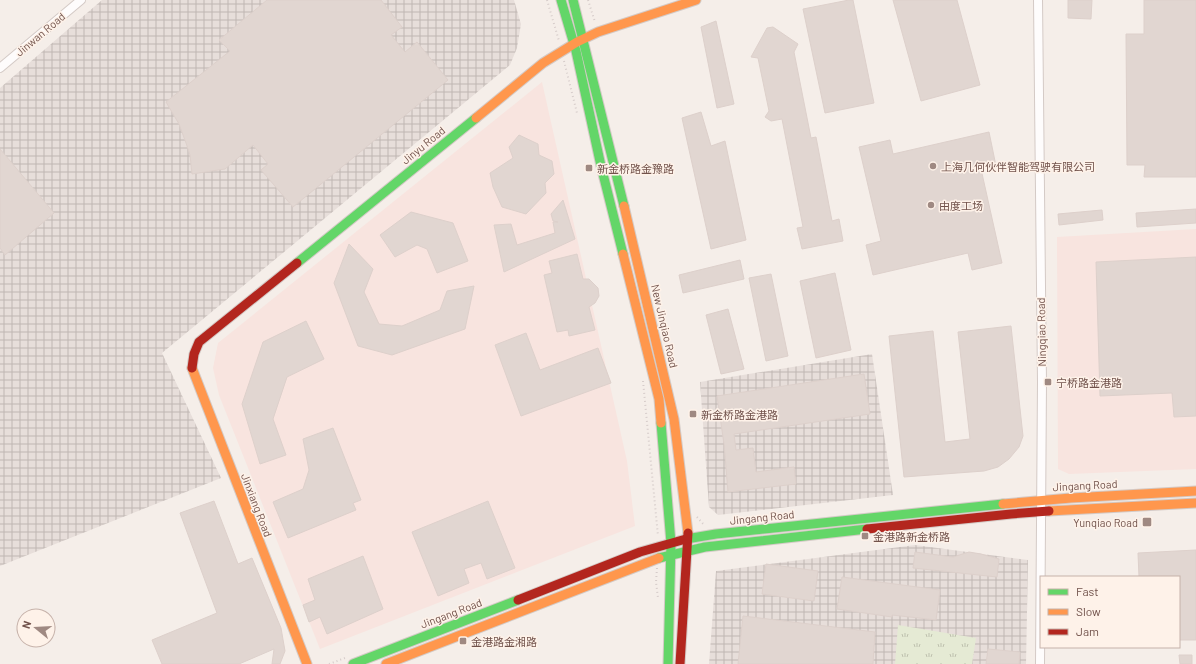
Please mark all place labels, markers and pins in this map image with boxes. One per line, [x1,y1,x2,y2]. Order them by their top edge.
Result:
place label: 上海几何伙伴智能驾驶有限公司 [941,160,1095,173]
marker: 上海几何伙伴智能驾驶有限公司 [928,161,938,171]
place label: 新金桥路金豫路 [597,162,674,175]
marker: 新金桥路金豫路 [584,163,594,173]
place label: 由度工场 [939,199,983,212]
marker: 由度工场 [926,200,936,210]
place label: 宁桥路金港路 [1056,376,1122,389]
marker: 宁桥路金港路 [1043,377,1053,387]
place label: 新金桥路金港路 [701,408,778,421]
marker: 新金桥路金港路 [688,409,698,419]
place label: Yunqiao Road [1073,516,1138,529]
marker: Yunqiao Road [1141,516,1153,528]
place label: 金港路新金桥路 [873,530,950,543]
marker: 金港路新金桥路 [860,531,870,541]
place label: 金港路金湘路 [471,635,537,648]
marker: 金港路金湘路 [458,636,468,646]

